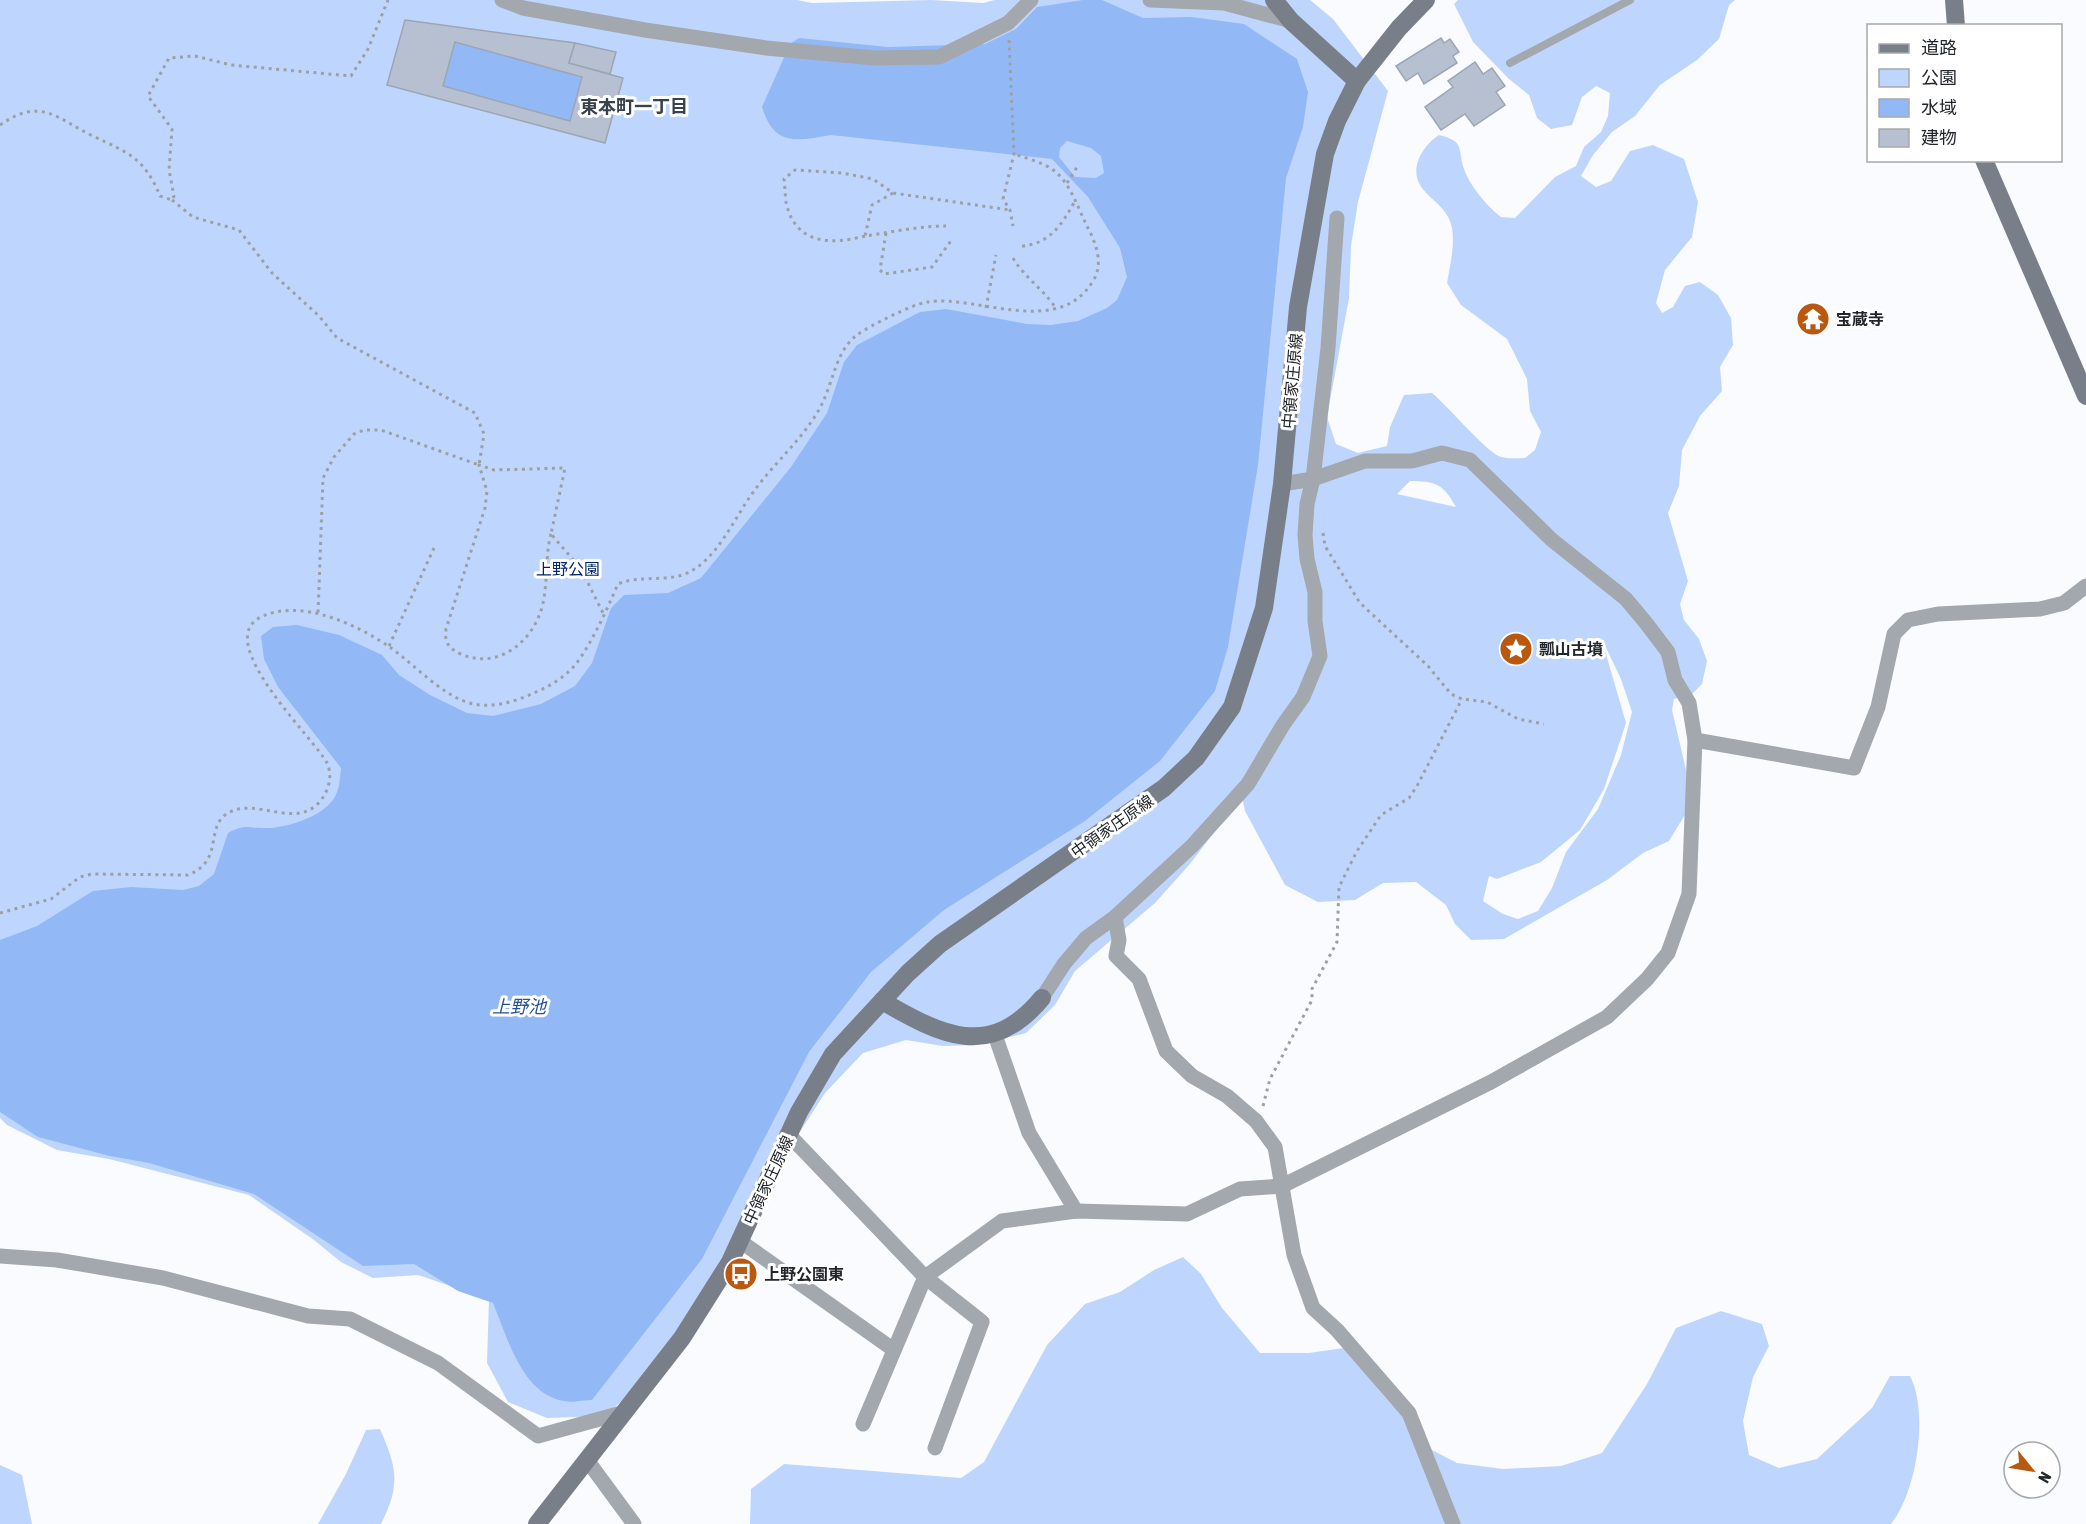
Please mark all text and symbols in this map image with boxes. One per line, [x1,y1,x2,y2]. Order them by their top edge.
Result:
legend [1867,24,2062,162]
text: 道路 [1921,37,1957,58]
text: 公園 [1921,67,1957,88]
district label: 東本町一丁目 [580,96,688,117]
text: 水域 [1921,97,1957,118]
text: 建物 [1921,127,1957,148]
temple icon: 宝蔵寺 [1795,301,1831,337]
place label: 宝蔵寺 [1836,310,1884,328]
street label: 中領家庄原線 [1279,332,1305,430]
park label: 上野公園 [536,560,600,578]
place icon: 瓢山古墳 [1498,631,1534,667]
place label: 瓢山古墳 [1539,640,1603,658]
street label: 中領家庄原線 [1068,791,1156,861]
water label: 上野池 [492,996,548,1017]
street label: 中領家庄原線 [740,1133,796,1227]
bus stop icon: 上野公園東 [723,1256,759,1292]
place label: 上野公園東 [764,1265,844,1283]
north arrow [2002,1440,2062,1500]
text: N [2035,1469,2055,1486]

